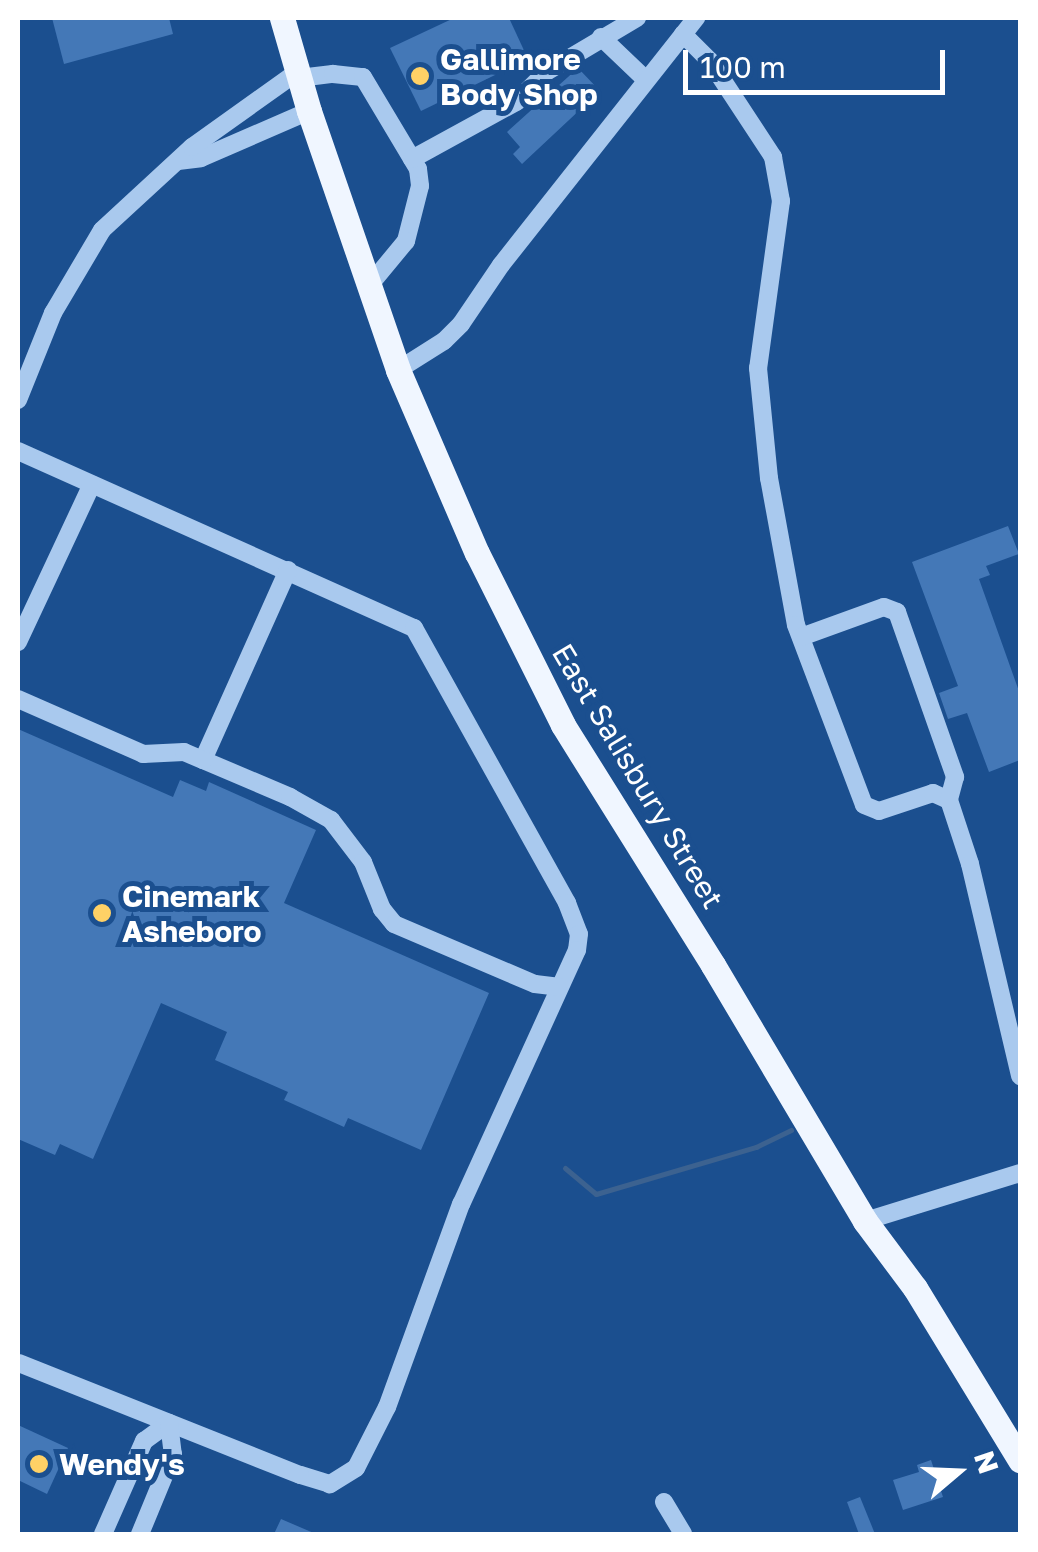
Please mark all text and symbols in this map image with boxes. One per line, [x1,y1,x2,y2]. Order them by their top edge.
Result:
scale bar [688,30,950,92]
place label: Gallimore Body Shop [440,41,598,112]
text: 100 m [700,49,786,85]
marker: Gallimore Body Shop [409,65,431,87]
street label: East Salisbury Street [545,637,731,915]
place label: Cinemark Asheboro [122,878,261,948]
marker: Cinemark Asheboro [91,902,113,924]
north arrow [908,1422,1008,1522]
place label: Wendy's [59,1446,185,1482]
text: N [968,1447,1006,1478]
marker: Wendy's [28,1453,50,1475]

